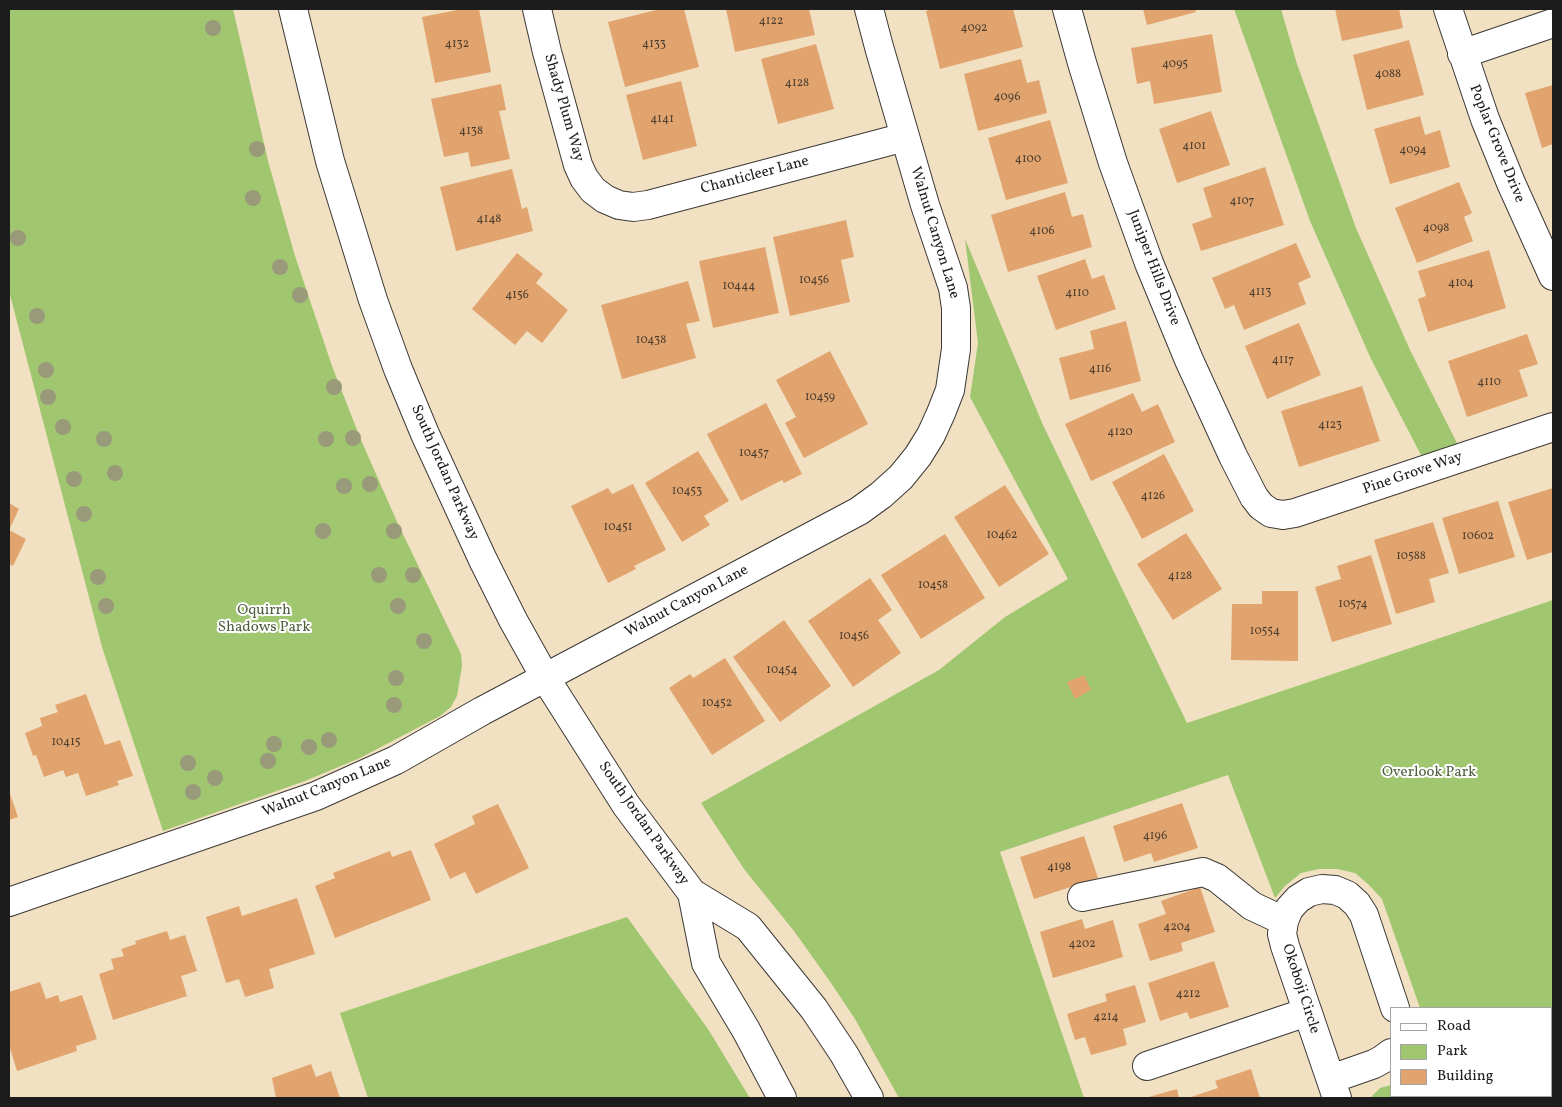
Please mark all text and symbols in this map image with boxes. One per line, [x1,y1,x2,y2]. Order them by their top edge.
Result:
house number: 4122 [759,15,783,29]
house number: 4092 [961,22,987,36]
house number: 4132 [445,38,469,52]
house number: 4133 [642,38,666,52]
street label: Shady Plum Way [539,52,587,164]
house number: 4095 [1162,58,1188,72]
house number: 4088 [1375,68,1401,82]
house number: 4128 [785,77,809,91]
street label: Poplar Grove Drive [1464,82,1528,206]
house number: 4096 [993,91,1021,105]
house number: 4141 [650,113,674,127]
house number: 4138 [459,125,483,139]
house number: 4101 [1182,140,1206,154]
house number: 4094 [1399,144,1427,158]
street label: Chanticleer Lane [699,153,811,199]
house number: 4100 [1015,153,1041,167]
street label: Walnut Canyon Lane [905,165,963,301]
house number: 4107 [1230,195,1254,209]
street label: Juniper Hills Drive [1123,208,1183,328]
house number: 4148 [477,213,501,227]
house number: 4098 [1423,222,1449,236]
house number: 4106 [1029,225,1055,239]
house number: 10456 [799,274,829,288]
house number: 4104 [1448,277,1474,291]
house number: 10444 [722,280,756,294]
house number: 4113 [1249,286,1271,300]
house number: 4110 [1065,287,1089,301]
house number: 4156 [505,289,529,303]
house number: 10438 [636,334,666,348]
house number: 4117 [1272,354,1294,368]
house number: 4116 [1089,363,1111,377]
house number: 4110 [1477,376,1501,390]
house number: 10459 [805,391,835,405]
street label: South Jordan Parkway [406,402,482,544]
house number: 4123 [1318,419,1342,433]
house number: 4120 [1107,426,1133,440]
house number: 10457 [739,447,769,461]
street label: Pine Grove Way [1361,448,1465,500]
house number: 10453 [672,485,702,499]
house number: 4126 [1141,490,1165,504]
house number: 10451 [604,521,632,535]
house number: 10462 [986,529,1018,543]
house number: 10602 [1462,530,1494,544]
house number: 10588 [1396,550,1426,564]
street label: Walnut Canyon Lane [622,562,752,642]
house number: 4128 [1168,570,1192,584]
house number: 10458 [918,579,948,593]
house number: 10574 [1338,598,1368,612]
park label: Oquirrh Shadows Park [218,602,310,637]
house number: 10554 [1250,625,1280,639]
house number: 10456 [839,630,869,644]
house number: 10454 [766,664,798,678]
house number: 10452 [702,697,732,711]
house number: 10415 [51,736,81,750]
street label: Walnut Canyon Lane [260,754,394,822]
street label: South Jordan Parkway [594,759,692,889]
park label: Overlook Park [1382,764,1476,782]
house number: 4196 [1143,830,1167,844]
house number: 4198 [1047,861,1071,875]
house number: 4204 [1163,921,1191,935]
house number: 4202 [1068,938,1096,952]
street label: Okoboji Circle [1277,942,1323,1036]
house number: 4212 [1176,988,1200,1002]
legend [1390,1007,1552,1097]
house number: 4214 [1093,1011,1119,1025]
text: Road [1437,1016,1471,1037]
text: Park [1437,1041,1468,1062]
text: Building [1437,1066,1493,1087]

